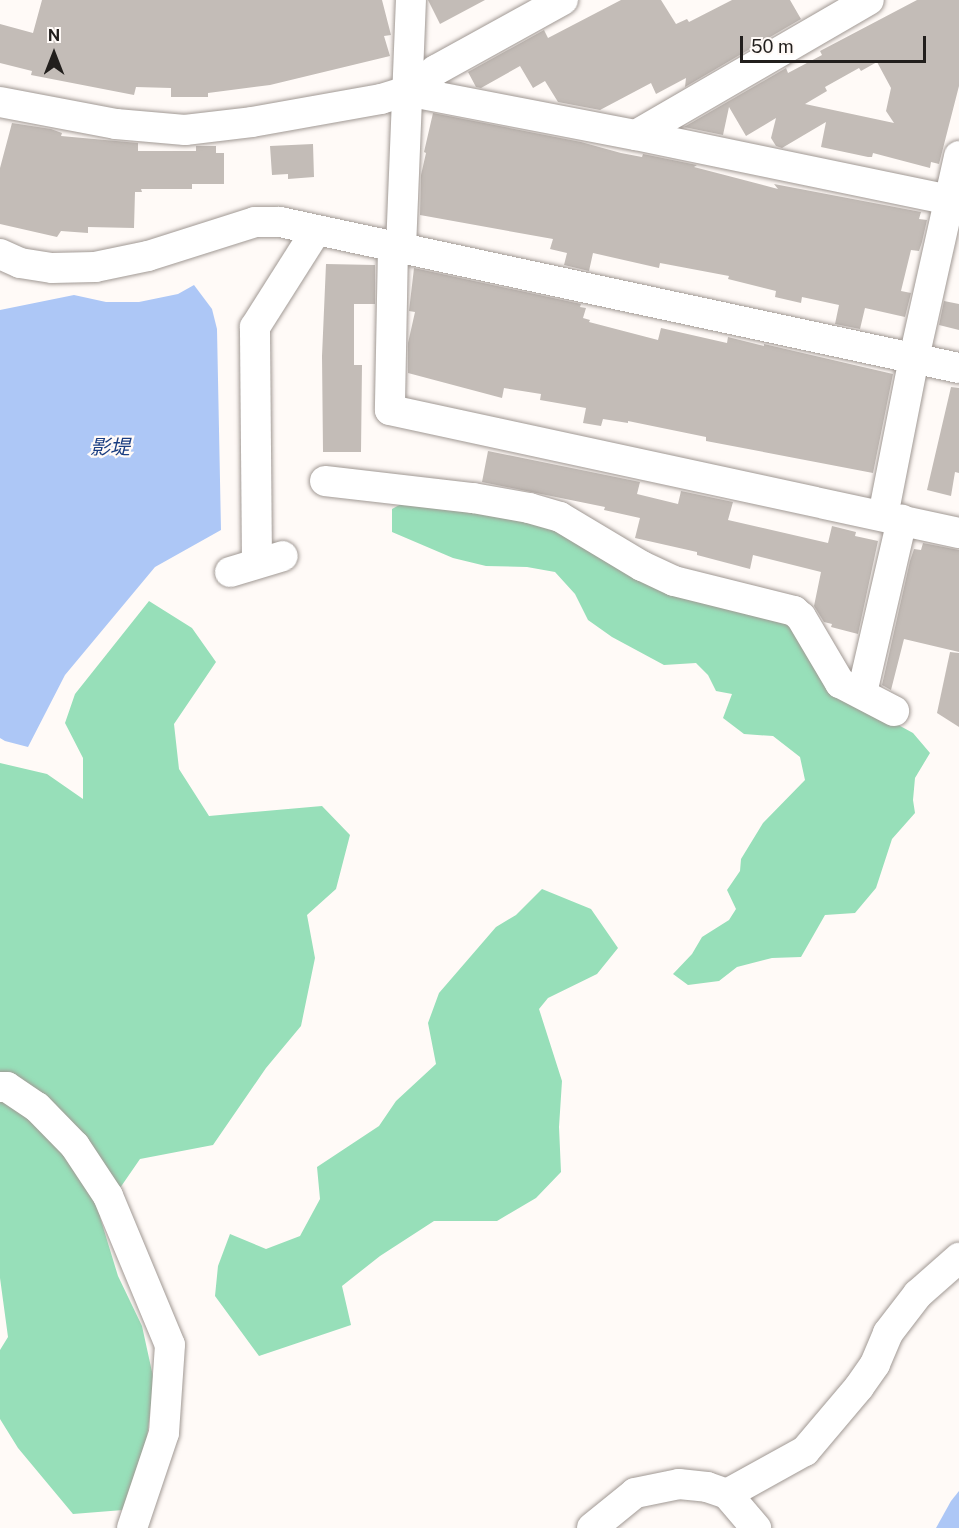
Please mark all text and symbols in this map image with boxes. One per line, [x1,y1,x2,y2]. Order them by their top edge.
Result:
north arrow [24,24,84,84]
scale bar [743,24,929,62]
text: N [48,26,60,45]
text: 50 m [751,36,794,57]
water label: 影堤 [90,435,130,459]

